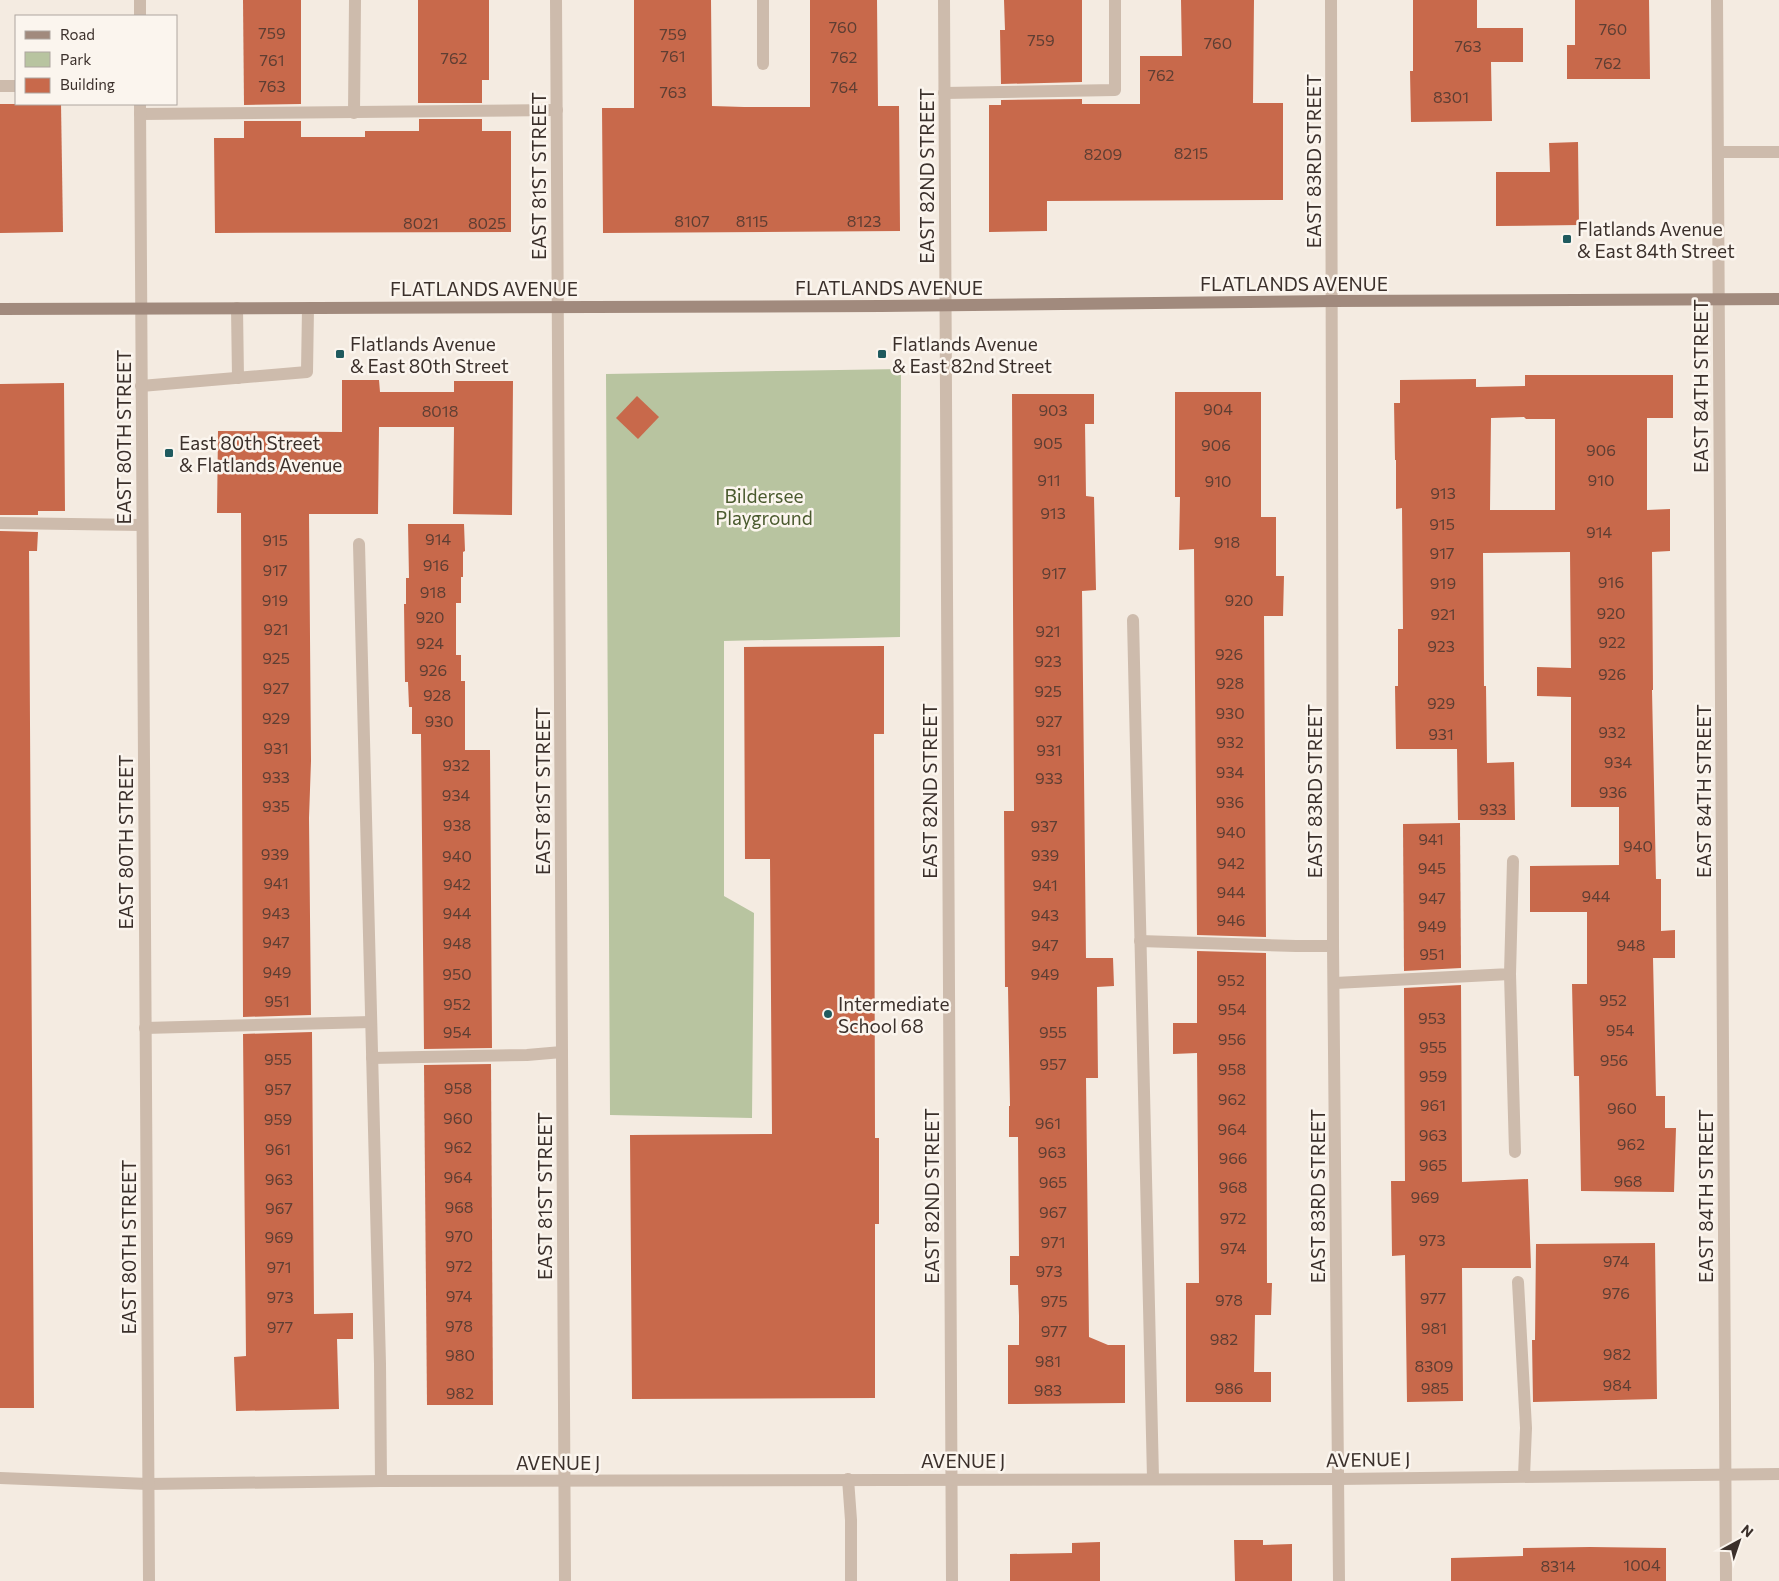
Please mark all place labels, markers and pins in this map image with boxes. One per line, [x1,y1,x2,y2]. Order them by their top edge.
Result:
place label: Flatlands Avenue & East 84th Street [1577,217,1735,262]
marker: Flatlands Avenue & East 84th Street [1561,233,1573,245]
place label: Flatlands Avenue & East 80th Street [350,332,509,377]
place label: Flatlands Avenue & East 82nd Street [892,332,1052,377]
marker: Flatlands Avenue & East 80th Street [334,348,346,360]
marker: Flatlands Avenue & East 82nd Street [876,348,888,360]
place label: East 80th Street & Flatlands Avenue [179,431,342,476]
marker: East 80th Street & Flatlands Avenue [163,447,175,459]
place label: Intermediate School 68 [838,992,950,1037]
marker: Intermediate School 68 [822,1008,834,1020]

